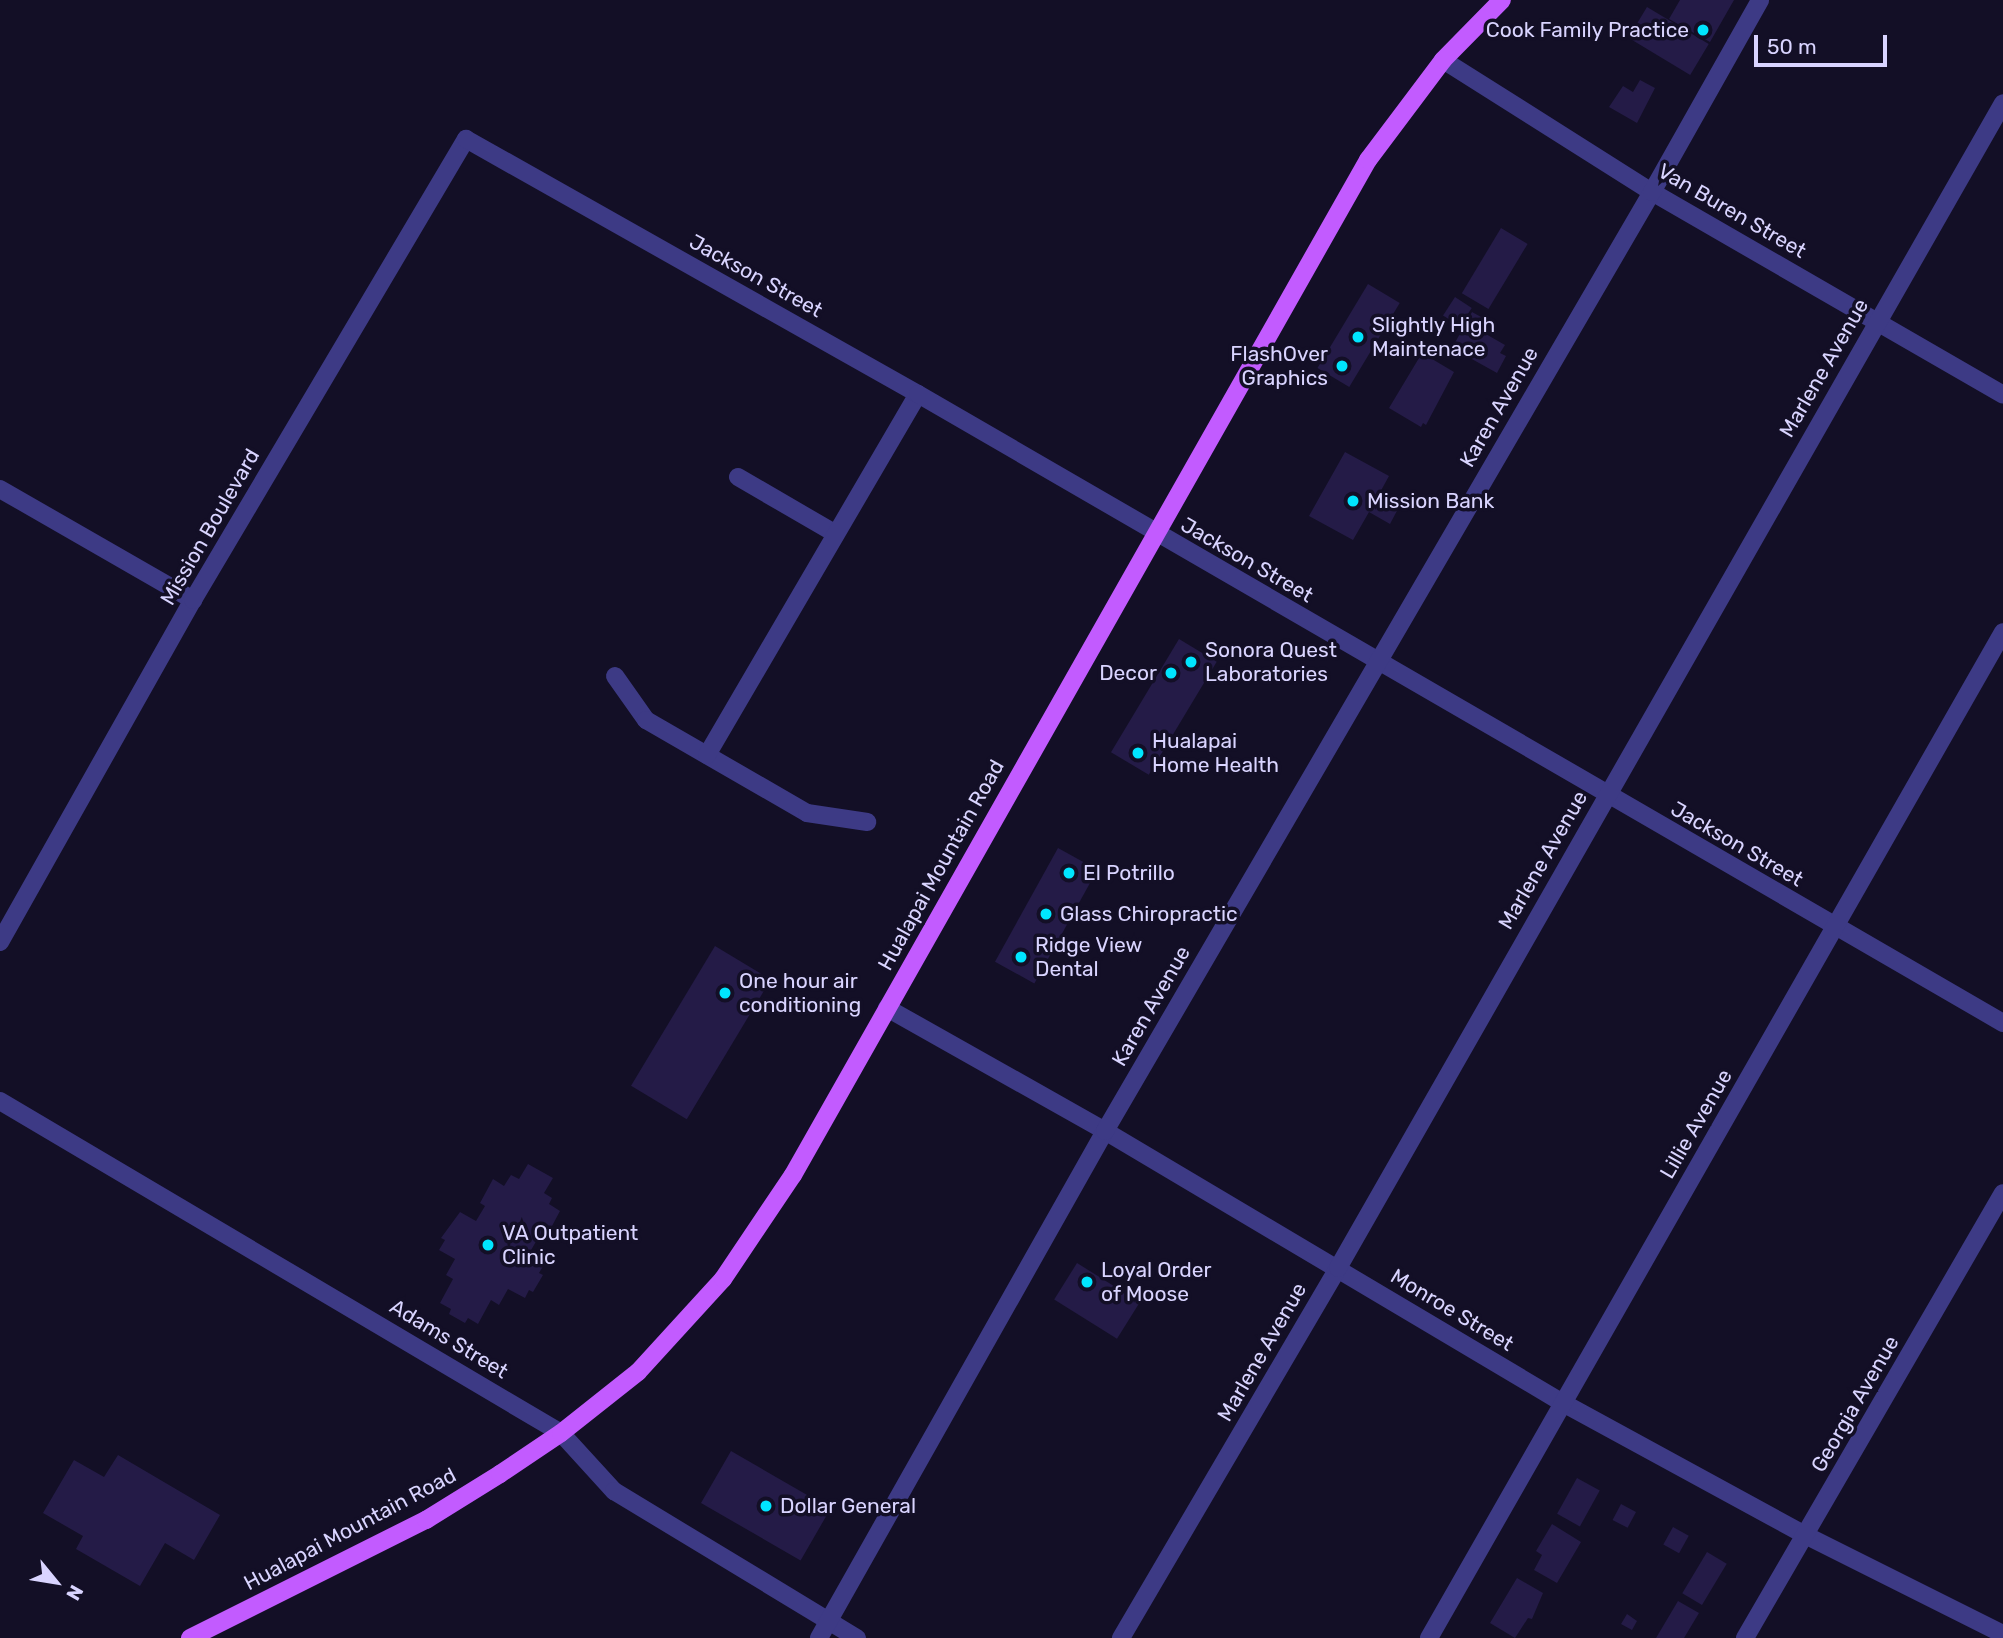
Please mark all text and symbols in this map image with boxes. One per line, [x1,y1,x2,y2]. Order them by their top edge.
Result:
place label: Cook Family Practice [1485,17,1689,43]
scale bar [1758,21,1891,65]
marker: Cook Family Practice [1695,22,1711,38]
text: 50 m [1767,34,1817,59]
street label: Van Buren Street [1653,158,1811,264]
street label: Jackson Street [685,229,827,323]
street label: Marlene Avenue [1774,294,1874,442]
place label: Slightly High Maintenace [1372,312,1496,362]
marker: Slightly High Maintenace [1350,329,1366,345]
place label: FlashOver Graphics [1230,341,1328,391]
street label: Karen Avenue [1454,342,1544,472]
marker: FlashOver Graphics [1334,358,1350,374]
street label: Mission Boulevard [155,444,265,610]
place label: Mission Bank [1367,488,1494,514]
marker: Mission Bank [1345,493,1361,509]
street label: Jackson Street [1176,512,1318,608]
place label: Sonora Quest Laboratories [1205,637,1337,687]
marker: Sonora Quest Laboratories [1183,654,1199,670]
place label: Decor [1099,660,1157,686]
marker: Decor [1163,665,1179,681]
place label: Hualapai Home Health [1152,728,1279,778]
marker: Hualapai Home Health [1130,745,1146,761]
street label: Hualapai Mountain Road [873,755,1009,975]
street label: Marlene Avenue [1493,786,1593,934]
street label: Jackson Street [1666,796,1808,892]
place label: El Potrillo [1083,860,1175,886]
marker: El Potrillo [1061,865,1077,881]
place label: Glass Chiropractic [1060,901,1238,927]
marker: Glass Chiropractic [1038,906,1054,922]
place label: Ridge View Dental [1035,932,1143,982]
street label: Karen Avenue [1106,941,1196,1071]
marker: Ridge View Dental [1013,949,1029,965]
place label: One hour air conditioning [739,968,861,1018]
marker: One hour air conditioning [717,985,733,1001]
street label: Lillie Avenue [1654,1065,1738,1183]
place label: VA Outpatient Clinic [502,1220,639,1270]
marker: VA Outpatient Clinic [480,1237,496,1253]
place label: Loyal Order of Moose [1101,1257,1211,1307]
street label: Monroe Street [1386,1263,1518,1357]
marker: Loyal Order of Moose [1079,1274,1095,1290]
street label: Marlene Avenue [1212,1278,1312,1426]
street label: Adams Street [385,1294,513,1384]
street label: Georgia Avenue [1806,1331,1904,1477]
street label: Hualapai Mountain Road [240,1462,460,1596]
place label: Dollar General [780,1493,916,1519]
marker: Dollar General [758,1498,774,1514]
north arrow [21,1547,91,1617]
text: N [61,1581,88,1604]

